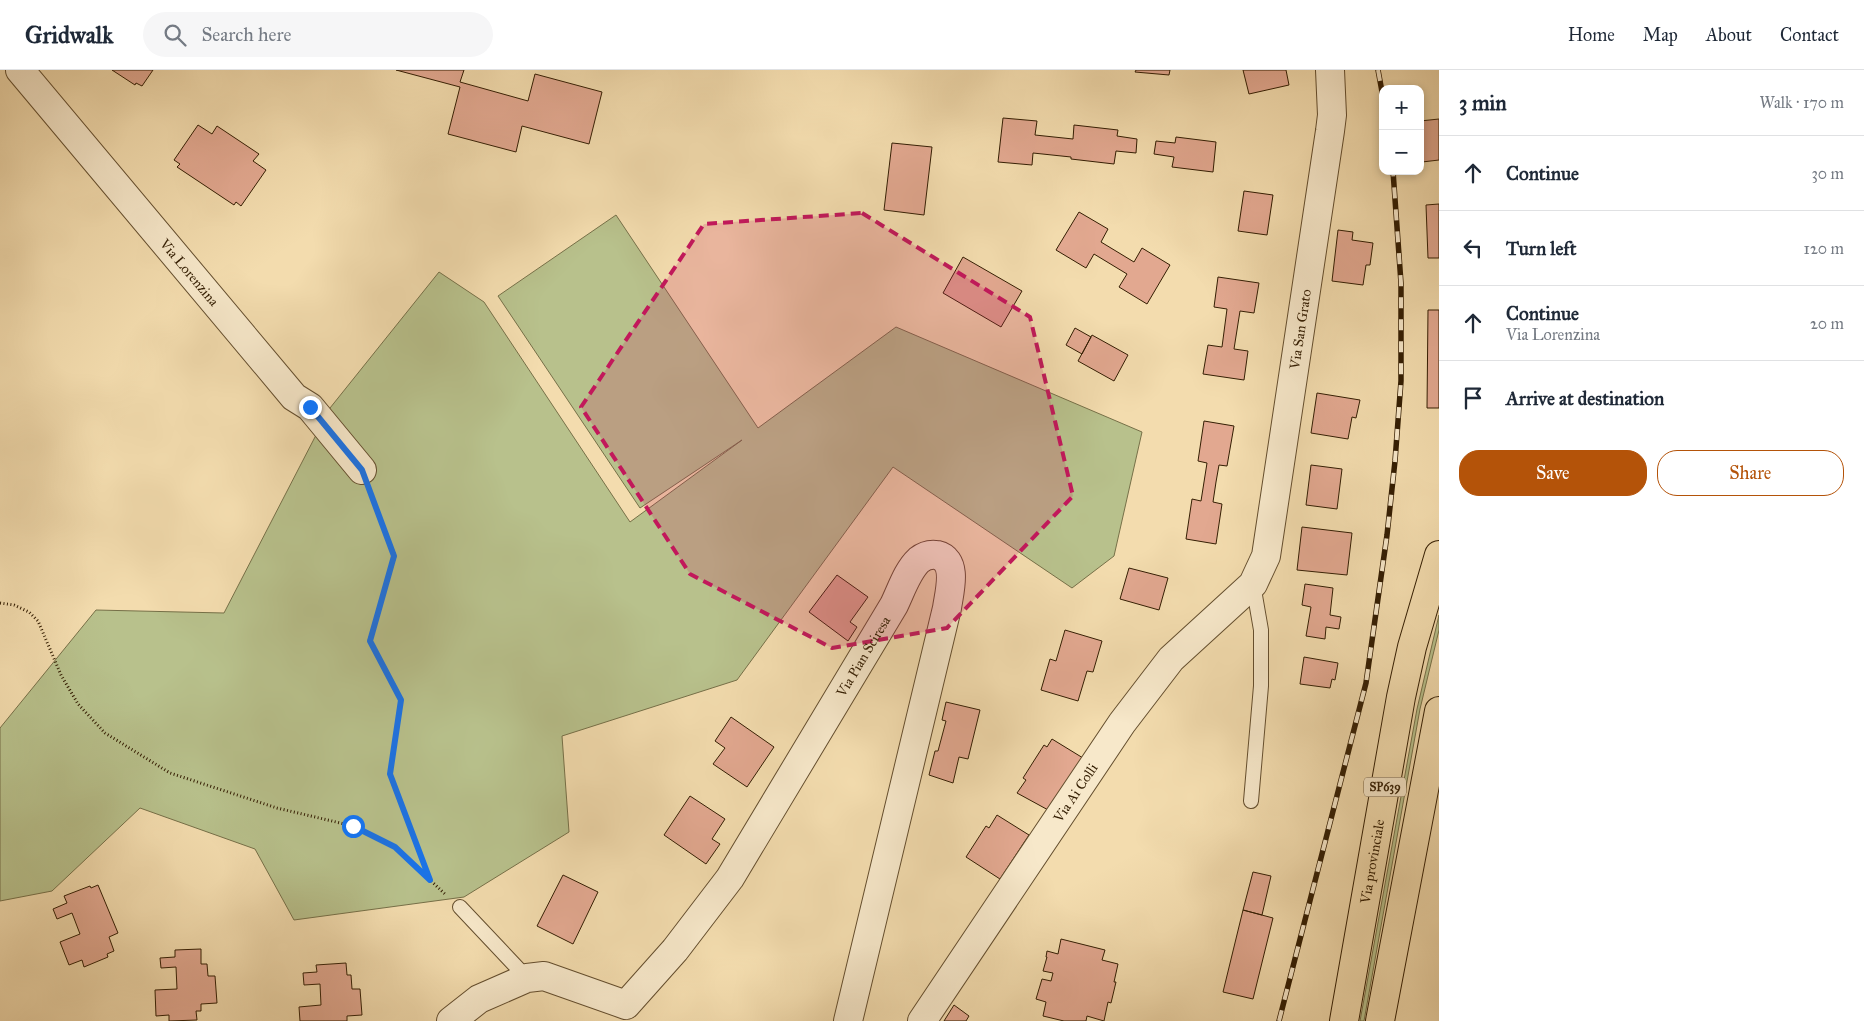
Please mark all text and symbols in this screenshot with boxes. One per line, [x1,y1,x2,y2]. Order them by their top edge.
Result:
search box [143,12,493,57]
text: Gridwalk [25,20,113,50]
icon: search [161,21,189,49]
text: Search here [201,23,291,46]
text: Home [1568,24,1615,46]
text: Map [1643,24,1678,46]
text: About [1706,24,1752,46]
text: Contact [1780,24,1839,46]
map controls [1379,85,1424,175]
button: + [1379,85,1424,130]
text: 3 min [1459,90,1507,116]
text: Walk · 170 m [1760,93,1844,112]
button: − [1379,130,1424,175]
icon: ahead [1459,159,1487,187]
text: Continue [1506,162,1579,185]
text: 30 m [1811,164,1844,183]
icon: left [1459,234,1487,262]
street label: Via Lorenzina [156,235,223,309]
text: Turn left [1506,237,1576,260]
text: 120 m [1804,239,1844,258]
street label: Via San Grato [1286,288,1315,371]
text: Continue [1506,302,1579,325]
icon: ahead [1459,309,1487,337]
text: 20 m [1810,314,1844,333]
text: Via Lorenzina [1506,325,1600,344]
icon: arrive [1459,384,1487,412]
text: Arrive at destination [1506,387,1664,410]
route end [299,396,322,419]
button: Save [1459,450,1647,496]
button: Share [1657,450,1844,496]
street label: Via Pian Sciresa [832,613,894,700]
street label: Via Ai Colli [1049,760,1101,826]
road number: SP639 [1364,778,1406,796]
route start [342,815,365,838]
street label: Via provinciale [1356,818,1388,906]

